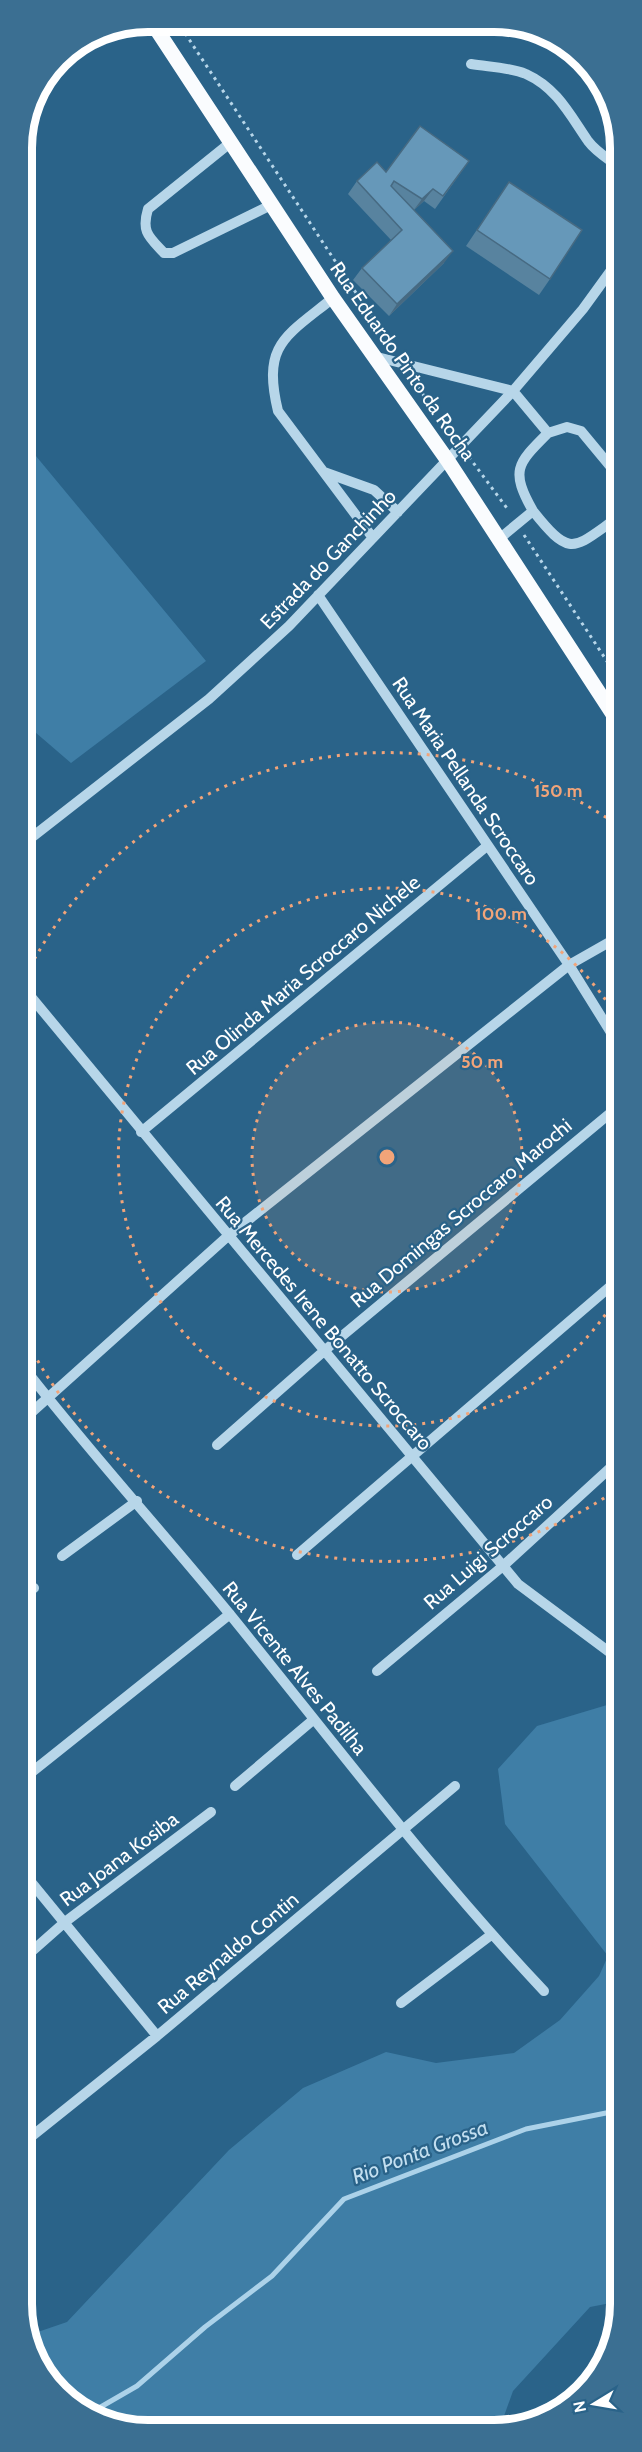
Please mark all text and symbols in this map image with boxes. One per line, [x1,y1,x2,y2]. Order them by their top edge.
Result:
street label: Rua Eduardo Pinto da Rocha [325,257,481,465]
street label: Estrada do Ganchinho [255,484,401,634]
street label: Rua Maria Pellanda Scroccaro [387,672,545,890]
text: 150 m [534,780,582,802]
street label: Rua Olinda Maria Scroccaro Nichele [181,870,425,1080]
text: 100 m [475,903,527,925]
text: 50 m [461,1051,503,1073]
street label: Rua Domingas Scroccaro Marochi [346,1113,576,1313]
centre of rings [377,1147,397,1167]
street label: Rua Mercedes Irene Bonatto Scroccaro [211,1191,437,1455]
street label: Rua Luigi Scroccaro [419,1490,557,1614]
street label: Rua Vicente Alves Padilha [218,1577,373,1760]
street label: Rua Joana Kosiba [55,1806,183,1911]
street label: Rua Reynaldo Contin [153,1887,303,2019]
water label: Rio Ponta Grossa [348,2114,491,2189]
north arrow [564,2374,624,2434]
text: N [569,2399,590,2414]

